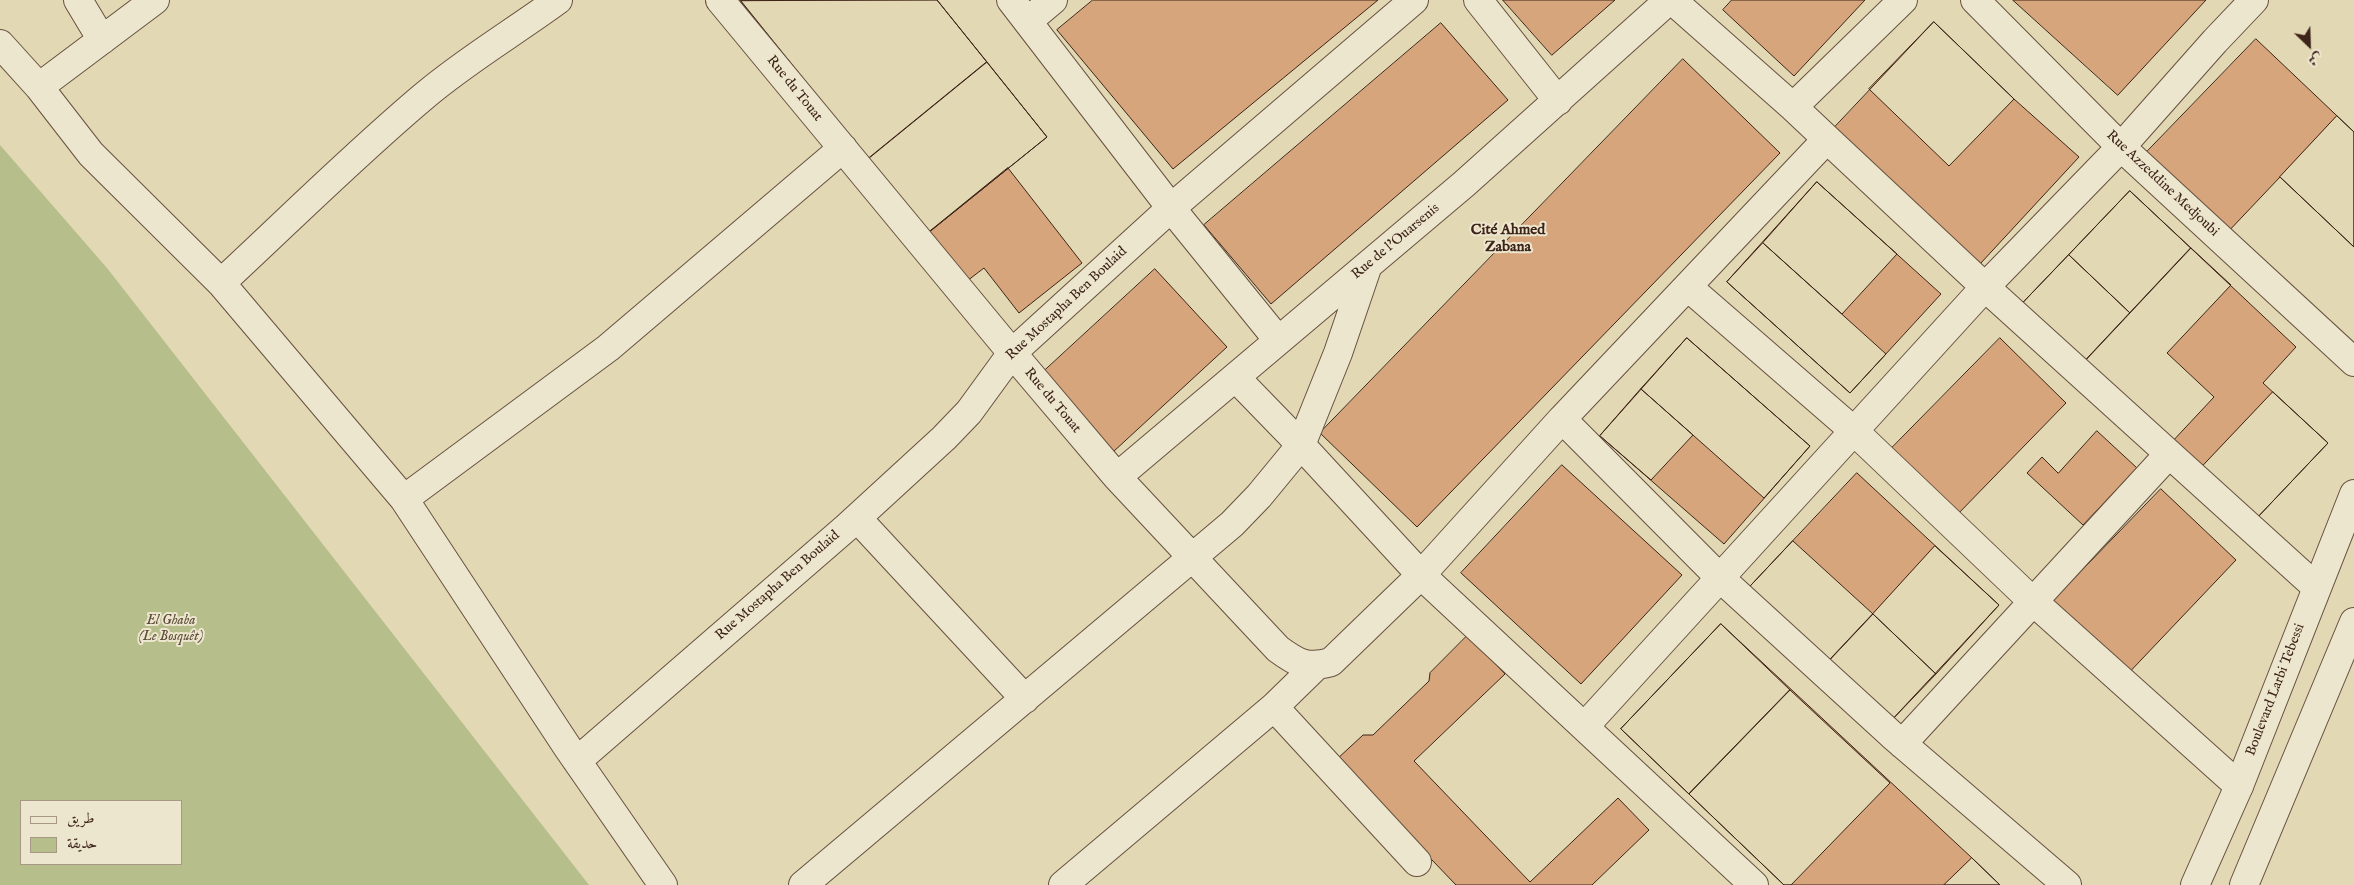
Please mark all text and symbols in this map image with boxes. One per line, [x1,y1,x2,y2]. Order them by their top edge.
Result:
north arrow [2284,20,2334,70]
text: ش [2305,48,2325,70]
street label: Rue du Touat [762,53,826,125]
street label: Rue Azzeddine Medjoubi [2102,127,2222,241]
street label: Rue de l'Ouarsenis [1349,200,1443,284]
district label: Cité Ahmed Zabana [1471,222,1545,257]
street label: Rue Mostapha Ben Boulaid [1003,244,1131,364]
street label: Rue du Touat [1020,365,1084,437]
street label: Rue Mostapha Ben Boulaid [712,528,844,644]
park label: El Ghaba (Le Bosquêt) [139,613,203,646]
street label: Boulevard Larbi Tebessi [2243,621,2309,759]
legend [20,800,182,865]
text: طريق [67,809,94,828]
text: حديقة [67,834,97,853]

